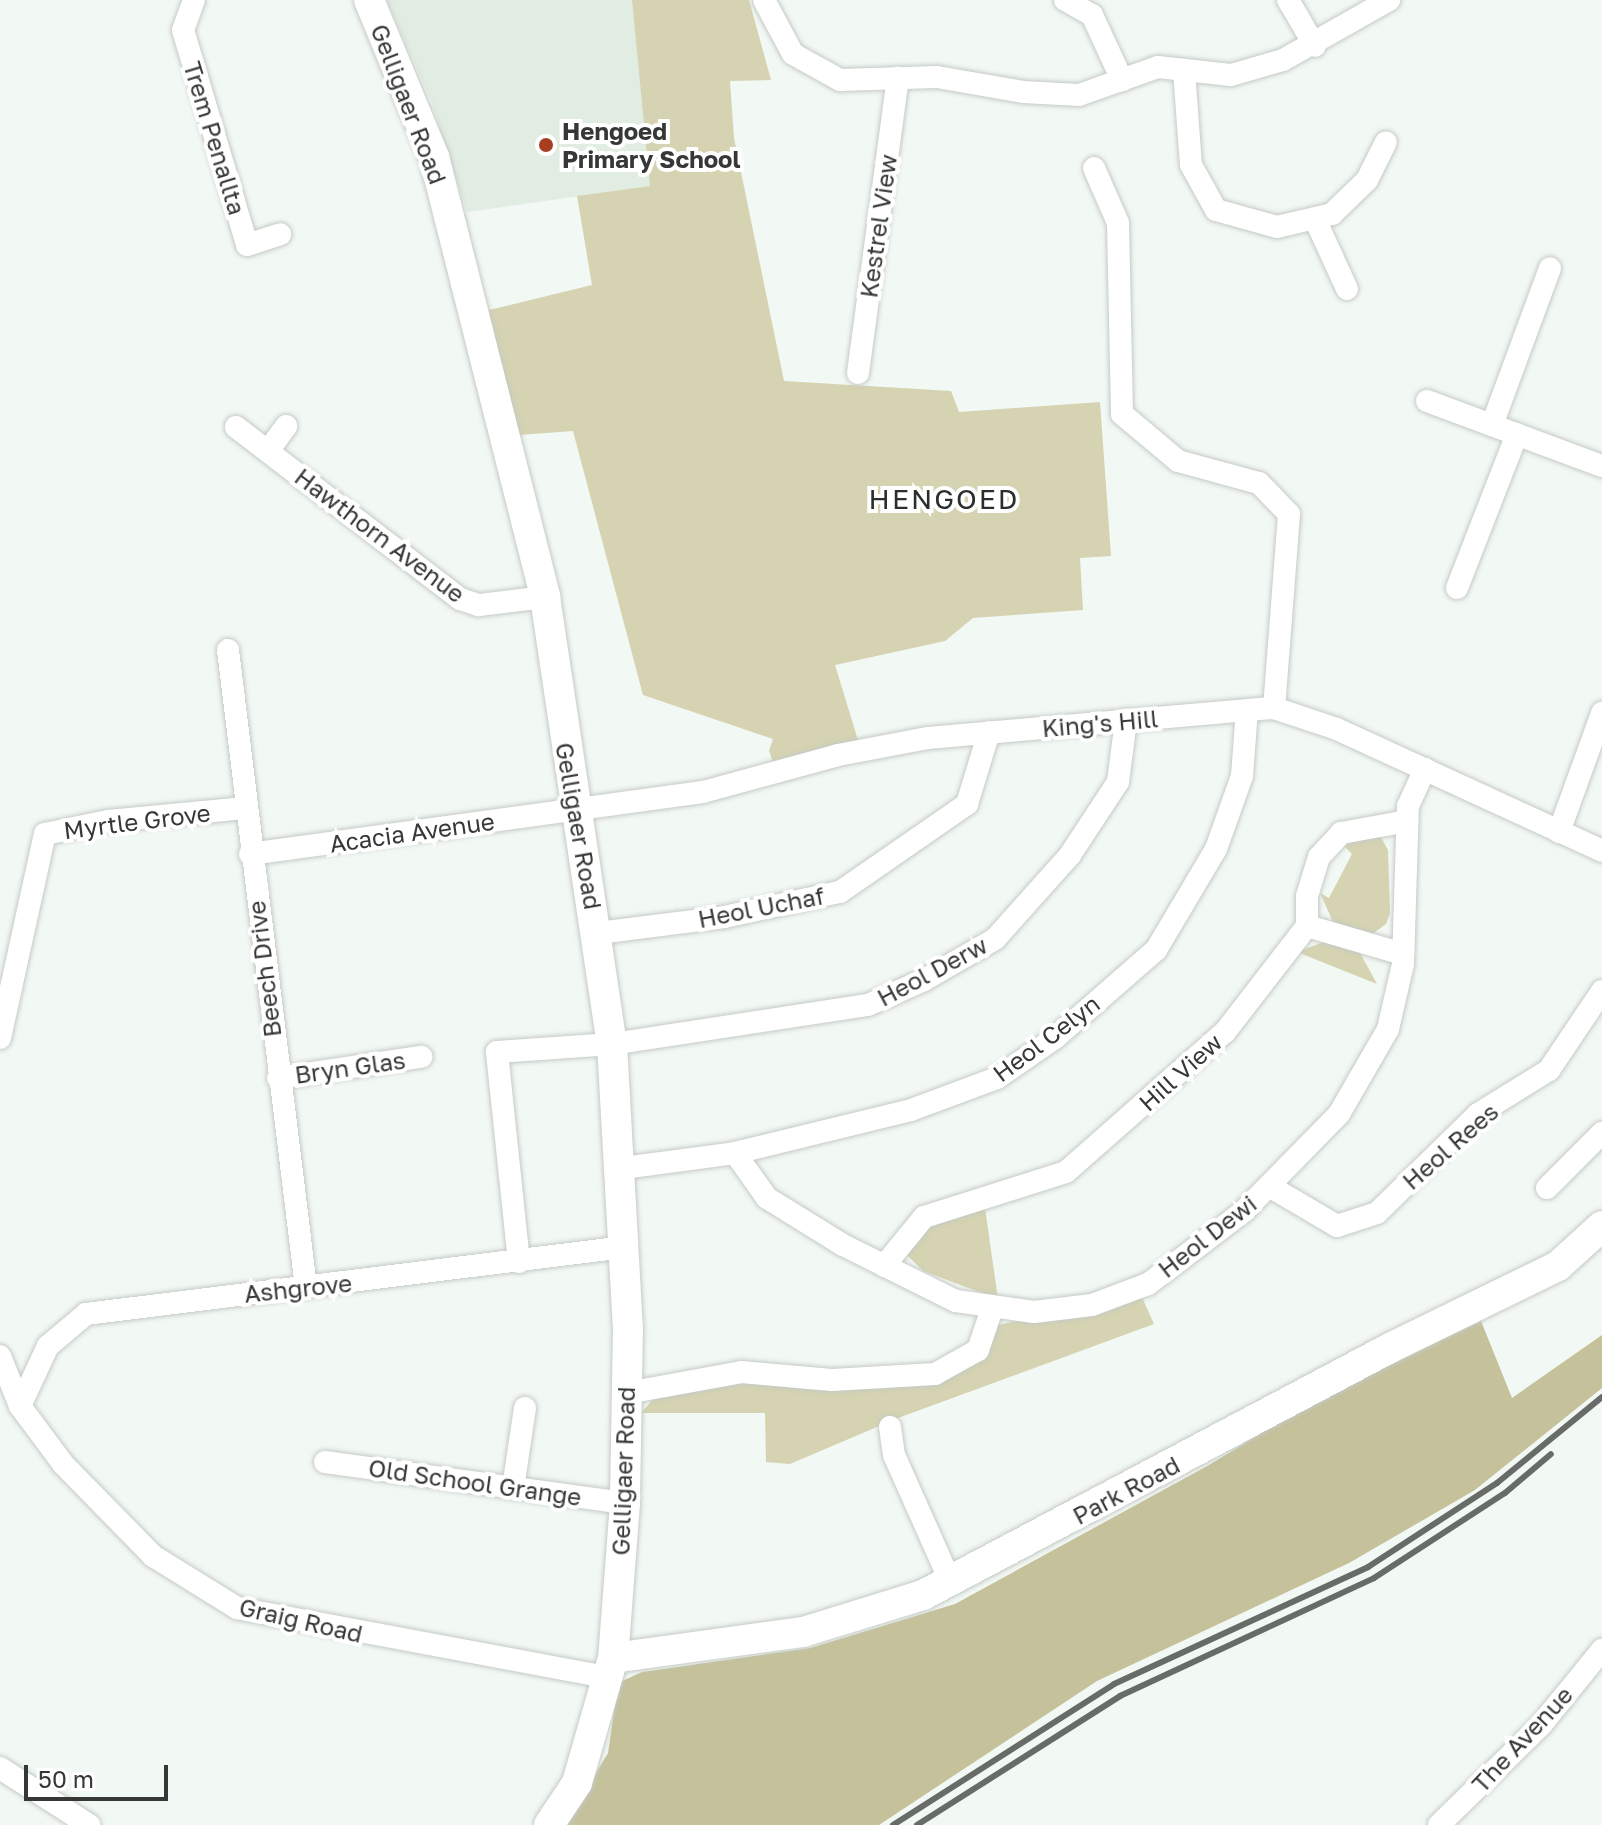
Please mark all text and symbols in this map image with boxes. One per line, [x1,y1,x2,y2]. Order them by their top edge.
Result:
street label: Gelligaer Road [365,20,453,188]
street label: Trem Penallta [178,58,252,218]
place label: Hengoed Primary School [562,117,741,173]
marker: Hengoed Primary School [537,136,555,154]
street label: Kestrel View [854,152,902,300]
street label: Hawthorn Avenue [289,462,471,608]
district label: HENGOED [869,482,1019,516]
street label: King's Hill [1041,704,1159,742]
street label: Gelligaer Road [550,740,608,912]
street label: Myrtle Grove [62,798,212,844]
street label: Acacia Avenue [328,806,496,858]
street label: Heol Uchaf [695,881,827,933]
street label: Beech Drive [241,899,287,1039]
street label: Heol Derw [872,930,992,1012]
street label: Heol Celyn [987,989,1105,1087]
street label: Hill View [1133,1027,1227,1117]
street label: Bryn Glas [293,1045,407,1089]
street label: Heol Rees [1396,1097,1504,1195]
street label: Heol Dewi [1152,1189,1262,1283]
street label: Ashgrove [243,1268,353,1308]
street label: Gelligaer Road [606,1386,640,1556]
street label: Park Road [1068,1450,1184,1530]
street label: Old School Grange [367,1453,583,1511]
street label: Graig Road [237,1592,365,1648]
street label: The Avenue [1466,1680,1578,1798]
scale bar [28,1749,172,1799]
text: 50 m [38,1764,94,1793]

